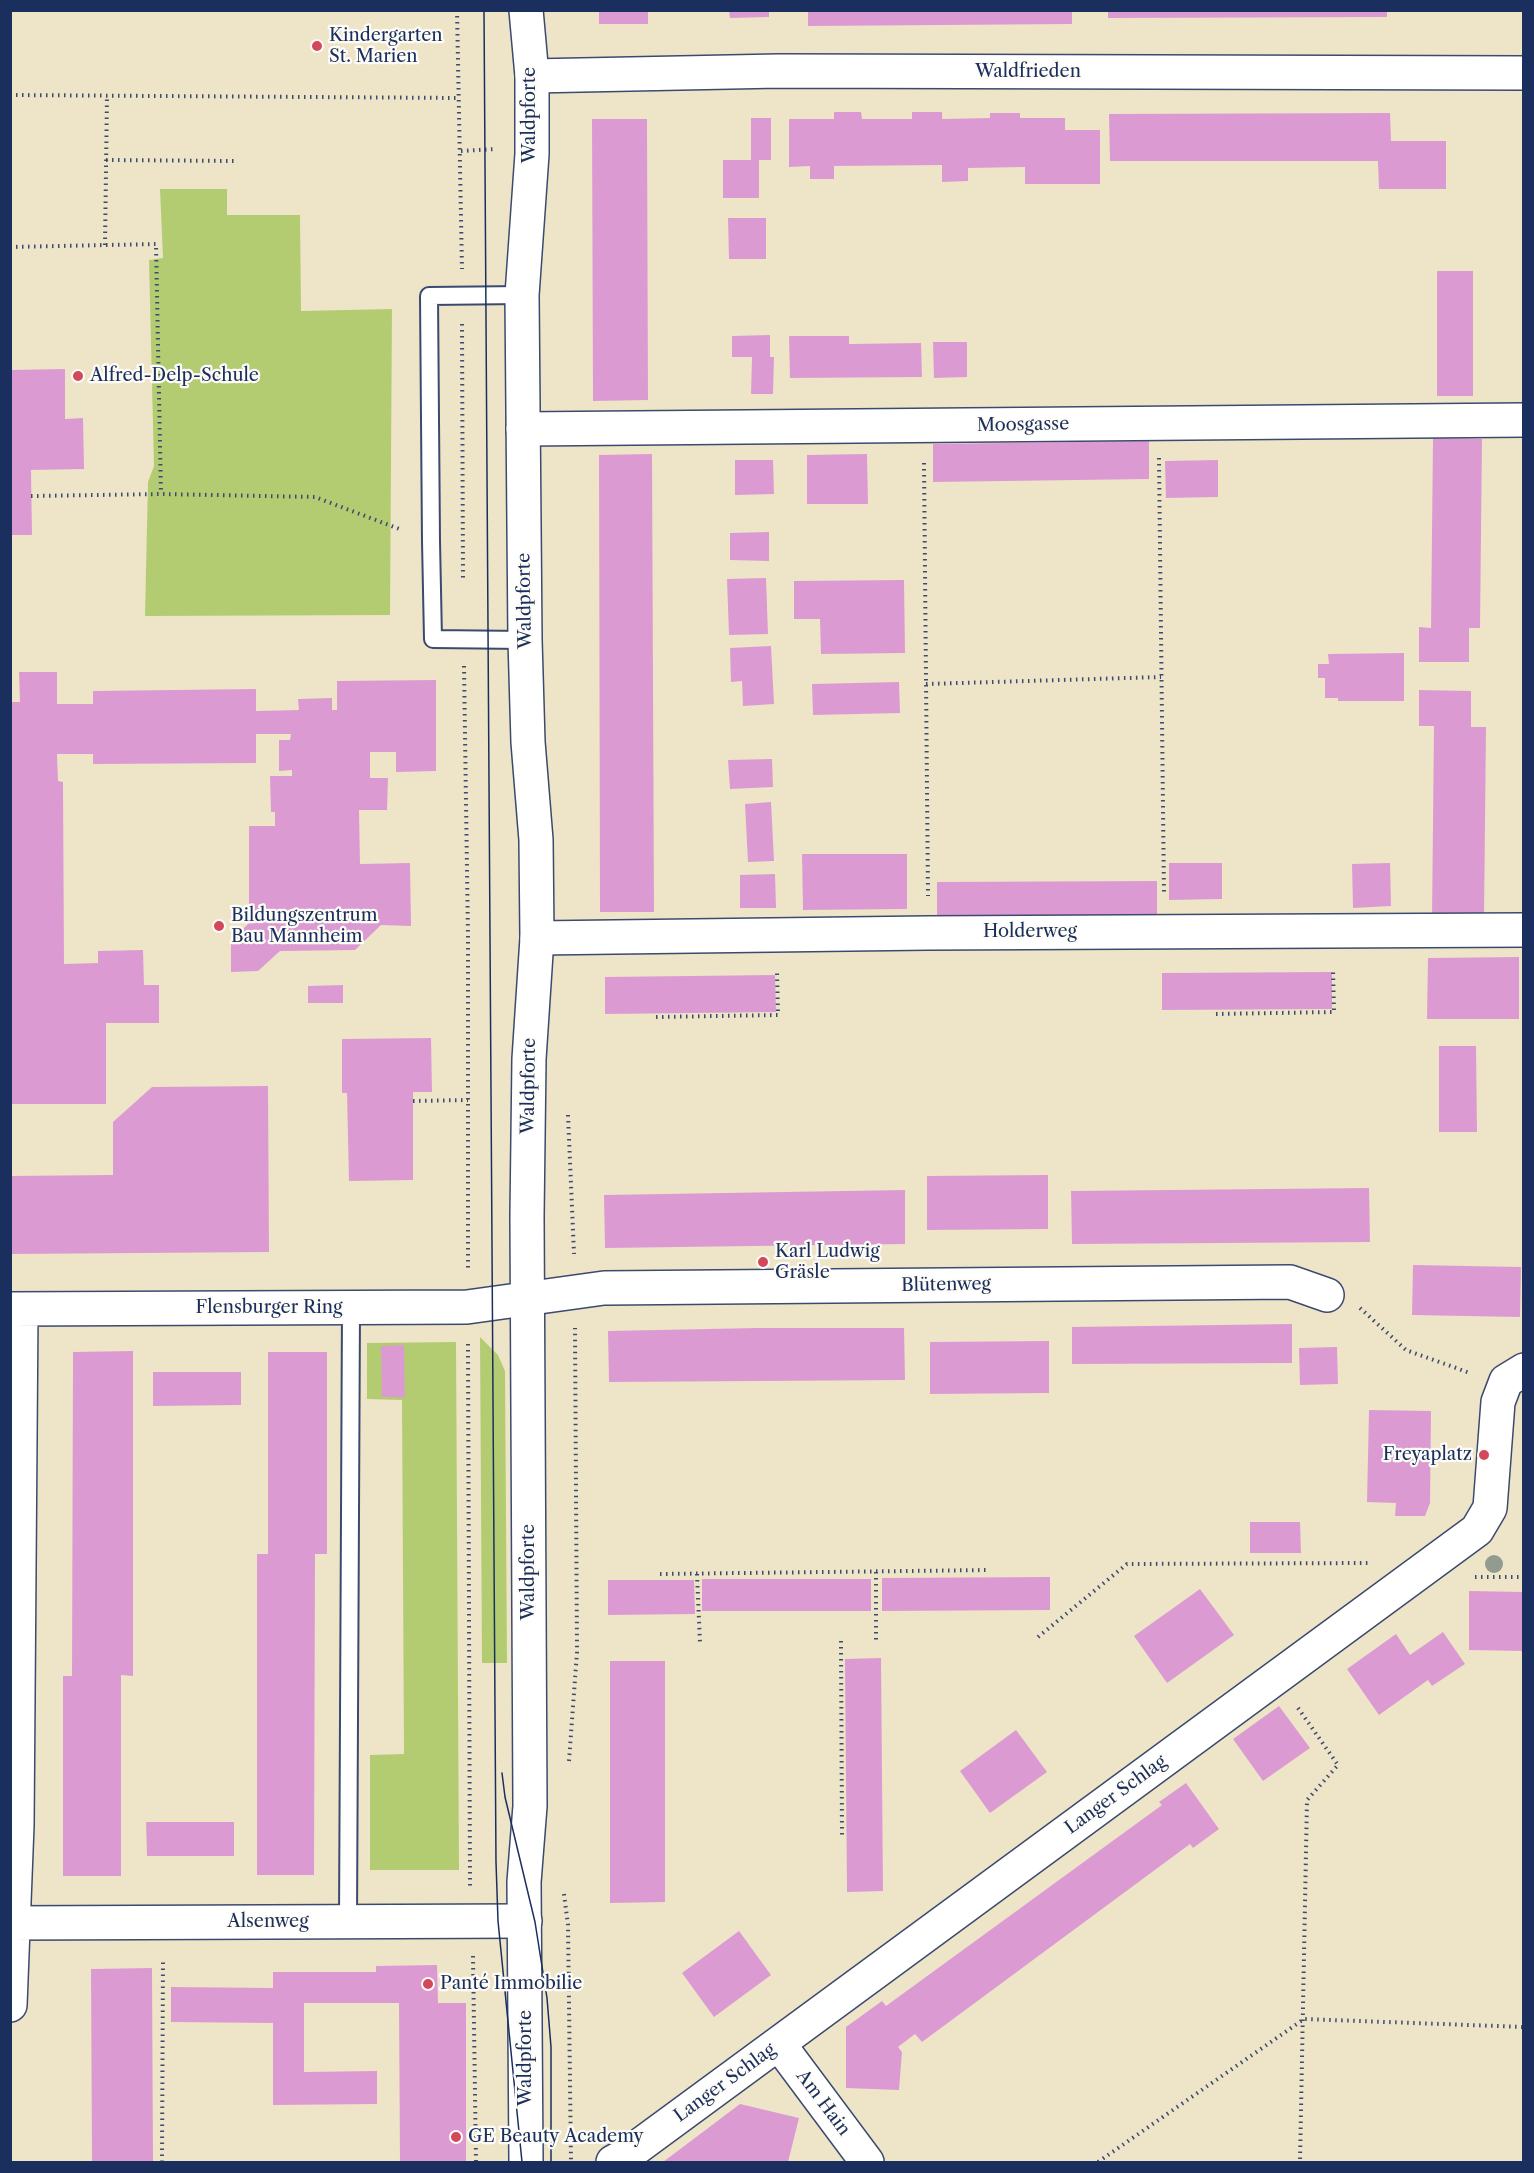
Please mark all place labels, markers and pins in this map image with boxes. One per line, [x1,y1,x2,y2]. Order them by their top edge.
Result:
place label: Kindergarten St. Marien [329,25,443,68]
marker: Kindergarten St. Marien [310,39,324,53]
place label: Alfred-Delp-Schule [90,365,259,387]
marker: Alfred-Delp-Schule [71,369,85,383]
place label: Bildungszentrum Bau Mannheim [231,905,377,948]
marker: Bildungszentrum Bau Mannheim [212,919,226,933]
place label: Karl Ludwig Gräsle [775,1241,880,1284]
marker: Karl Ludwig Gräsle [756,1255,770,1269]
place label: Freyaplatz [1383,1444,1472,1466]
marker: Freyaplatz [1477,1448,1491,1462]
place label: Panté Immobilie [440,1973,582,1995]
marker: Panté Immobilie [421,1977,435,1991]
place label: GE Beauty Academy [468,2126,643,2148]
marker: GE Beauty Academy [449,2130,463,2144]

